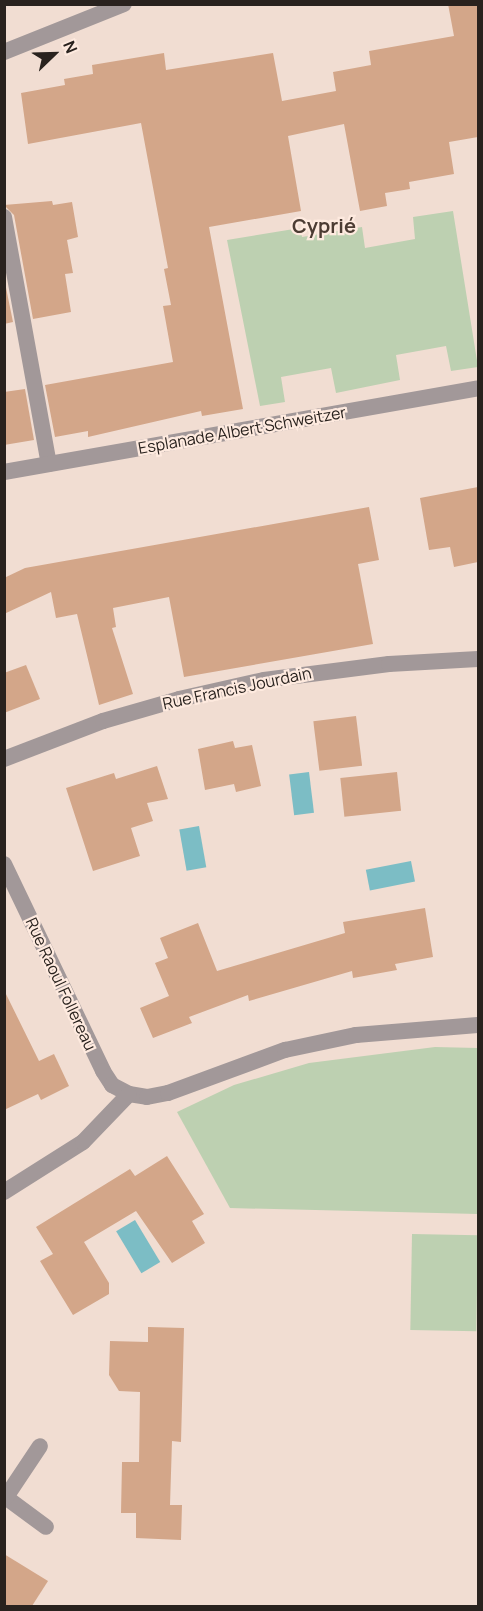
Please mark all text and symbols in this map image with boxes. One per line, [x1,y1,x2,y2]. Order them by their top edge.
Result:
north arrow [24,24,84,84]
text: N [58,37,83,57]
district label: Cyprié [292,213,356,237]
street label: Esplanade Albert Schweitzer [137,402,347,458]
street label: Rue Francis Jourdain [161,663,313,713]
street label: Rue Raoul Follereau [22,915,100,1053]

